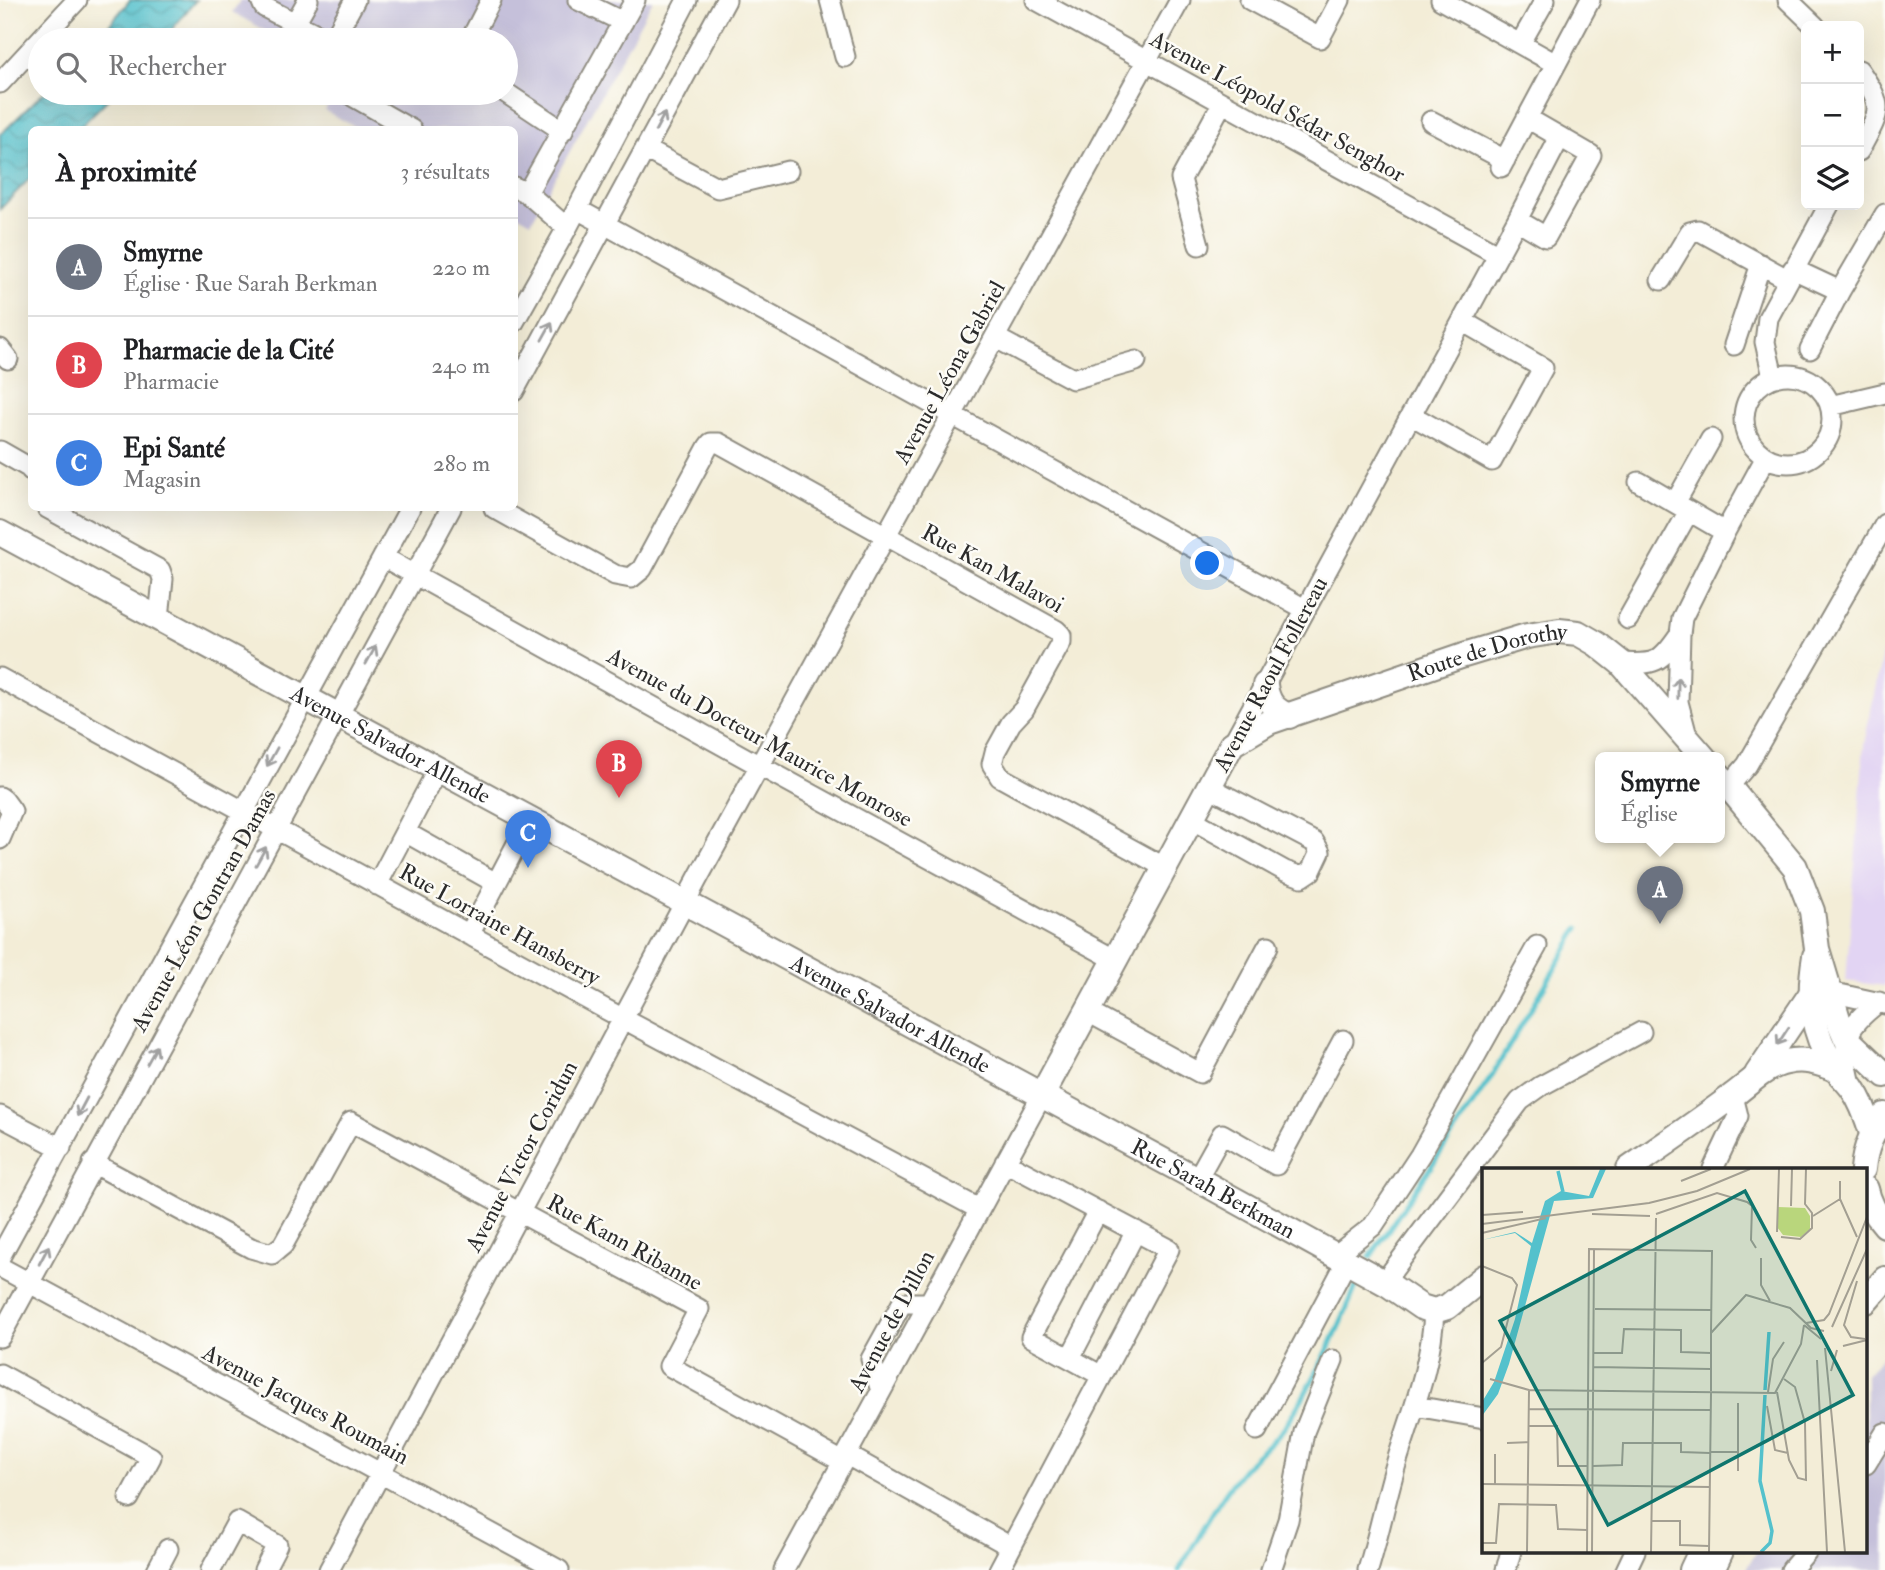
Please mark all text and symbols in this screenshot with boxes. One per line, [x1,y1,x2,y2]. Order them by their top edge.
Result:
map controls [1801,21,1864,210]
button: + [1801,21,1864,84]
street label: Avenue Léopold Sédar Senghor [1144,24,1411,190]
search box [28,28,518,105]
icon: search [52,48,90,86]
text: Rechercher [108,51,227,83]
button: − [1801,84,1864,147]
one-way arrow [654,112,667,133]
button: layers [1801,147,1864,210]
text: À proximité [56,153,196,190]
text: 3 résultats [400,157,490,186]
text: Smyrne [123,237,203,269]
text: A [72,253,86,282]
text: 220 m [432,253,490,282]
text: Église · Rue Sarah Berkman [123,269,378,298]
street label: Avenue Léona Gabriel [887,275,1012,470]
one-way arrow [541,321,554,342]
text: Pharmacie de la Cité [123,335,334,367]
text: B [71,351,87,380]
text: 240 m [431,351,490,380]
text: Pharmacie [123,367,219,396]
text: Epi Santé [123,433,225,465]
text: C [71,449,87,478]
text: 280 m [433,449,490,478]
text: Magasin [123,465,201,494]
street label: Rue Kan Malavoi [917,517,1069,619]
your location [1190,546,1224,580]
street label: Avenue Raoul Follereau [1206,572,1334,778]
street label: Route de Dorothy [1403,617,1570,688]
street label: Avenue du Docteur Maurice Monrose [601,641,918,834]
one-way arrow [364,645,378,665]
one-way arrow [1672,676,1685,699]
street label: Avenue Salvador Allende [284,678,496,810]
pin: B [596,740,642,798]
one-way arrow [265,746,279,766]
popup [1595,752,1725,843]
text: Smyrne [1620,767,1700,799]
street label: Avenue Léon Gontran Damas [124,784,282,1038]
text: Église [1620,799,1678,828]
pin: C [505,810,551,868]
one-way arrow [254,846,268,866]
street label: Rue Lorraine Hansberry [394,857,606,992]
pin: A [1637,866,1683,924]
street label: Avenue Salvador Allende [784,948,996,1080]
one-way arrow [1776,1026,1790,1045]
one-way arrow [145,1046,159,1066]
street label: Avenue Victor Coridun [458,1056,584,1258]
one-way arrow [75,1097,89,1117]
street label: Rue Sarah Berkman [1126,1132,1301,1246]
inset map [1482,1168,1868,1552]
street label: Rue Kann Ribanne [542,1188,708,1297]
street label: Avenue de Dillon [841,1245,941,1398]
one-way arrow [37,1246,51,1266]
street label: Avenue Jacques Roumain [197,1337,414,1471]

